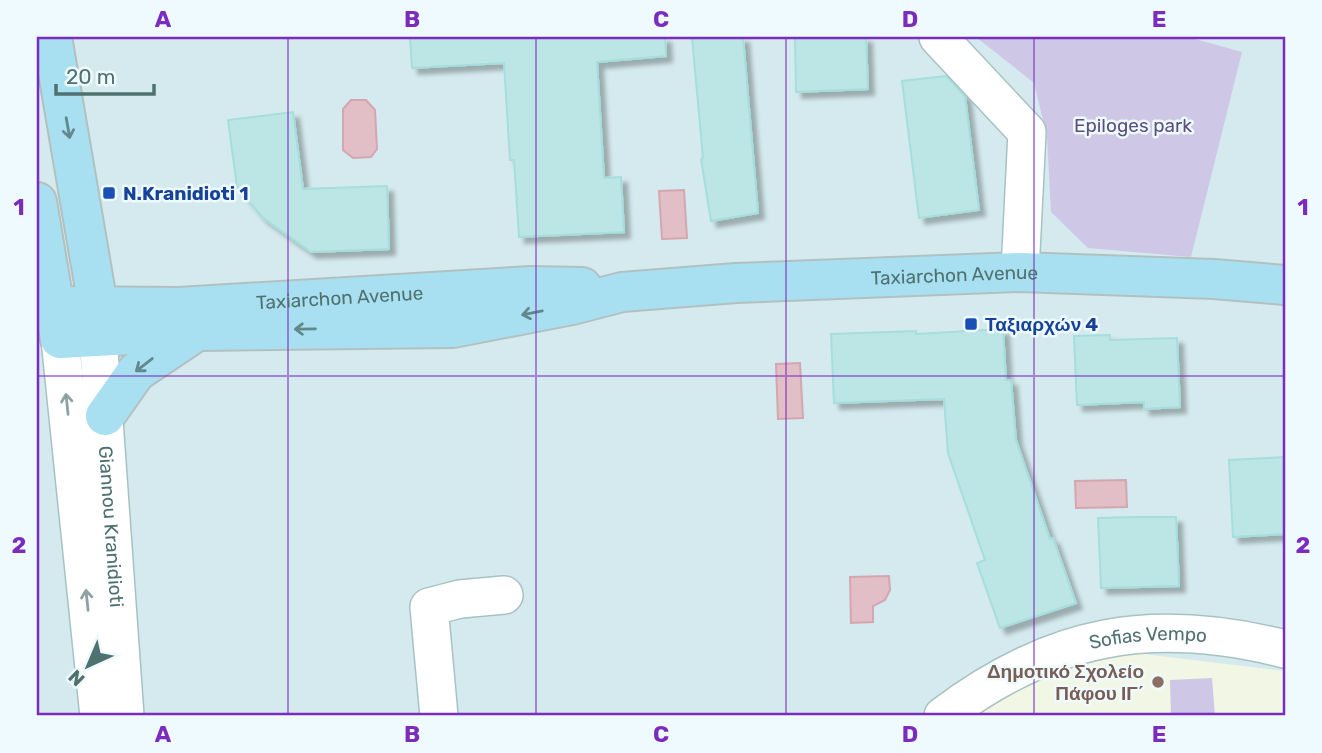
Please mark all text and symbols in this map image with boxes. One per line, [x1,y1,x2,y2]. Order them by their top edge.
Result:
text: A [155,5,172,33]
text: B [404,5,420,33]
text: C [653,5,669,33]
text: D [902,5,918,33]
text: E [1152,5,1166,33]
scale bar [56,52,154,96]
text: 20 m [66,64,115,89]
park label: Epiloges park [1074,114,1192,137]
one-way arrow [61,116,75,139]
place label: N.Kranidioti 1 [123,182,249,205]
marker: N.Kranidioti 1 [101,185,117,201]
text: 1 [13,193,25,221]
text: 1 [1297,193,1309,221]
street label: Taxiarchon Avenue [870,260,1039,289]
street label: Taxiarchon Avenue [255,281,424,314]
one-way arrow [521,307,544,320]
place label: Ταξιαρχών 4 [985,313,1098,336]
marker: Ταξιαρχών 4 [963,316,979,332]
one-way arrow [294,322,317,336]
one-way arrow [136,358,154,373]
one-way arrow [60,393,73,416]
street label: Giannou Kranidioti [94,445,129,608]
text: 2 [12,531,26,559]
text: 2 [1296,531,1310,559]
one-way arrow [81,589,94,611]
street label: Sofias Vempo [1087,622,1208,654]
north arrow [52,630,122,700]
place label: Δημοτικό Σχολείο Πάφου ΙΓ΄ [987,660,1144,705]
text: N [64,665,89,691]
marker: Δημοτικό Σχολείο Πάφου ΙΓ΄ [1150,674,1166,690]
text: A [155,720,172,748]
text: B [404,720,420,748]
text: C [653,720,669,748]
text: D [902,720,918,748]
text: E [1152,720,1166,748]

